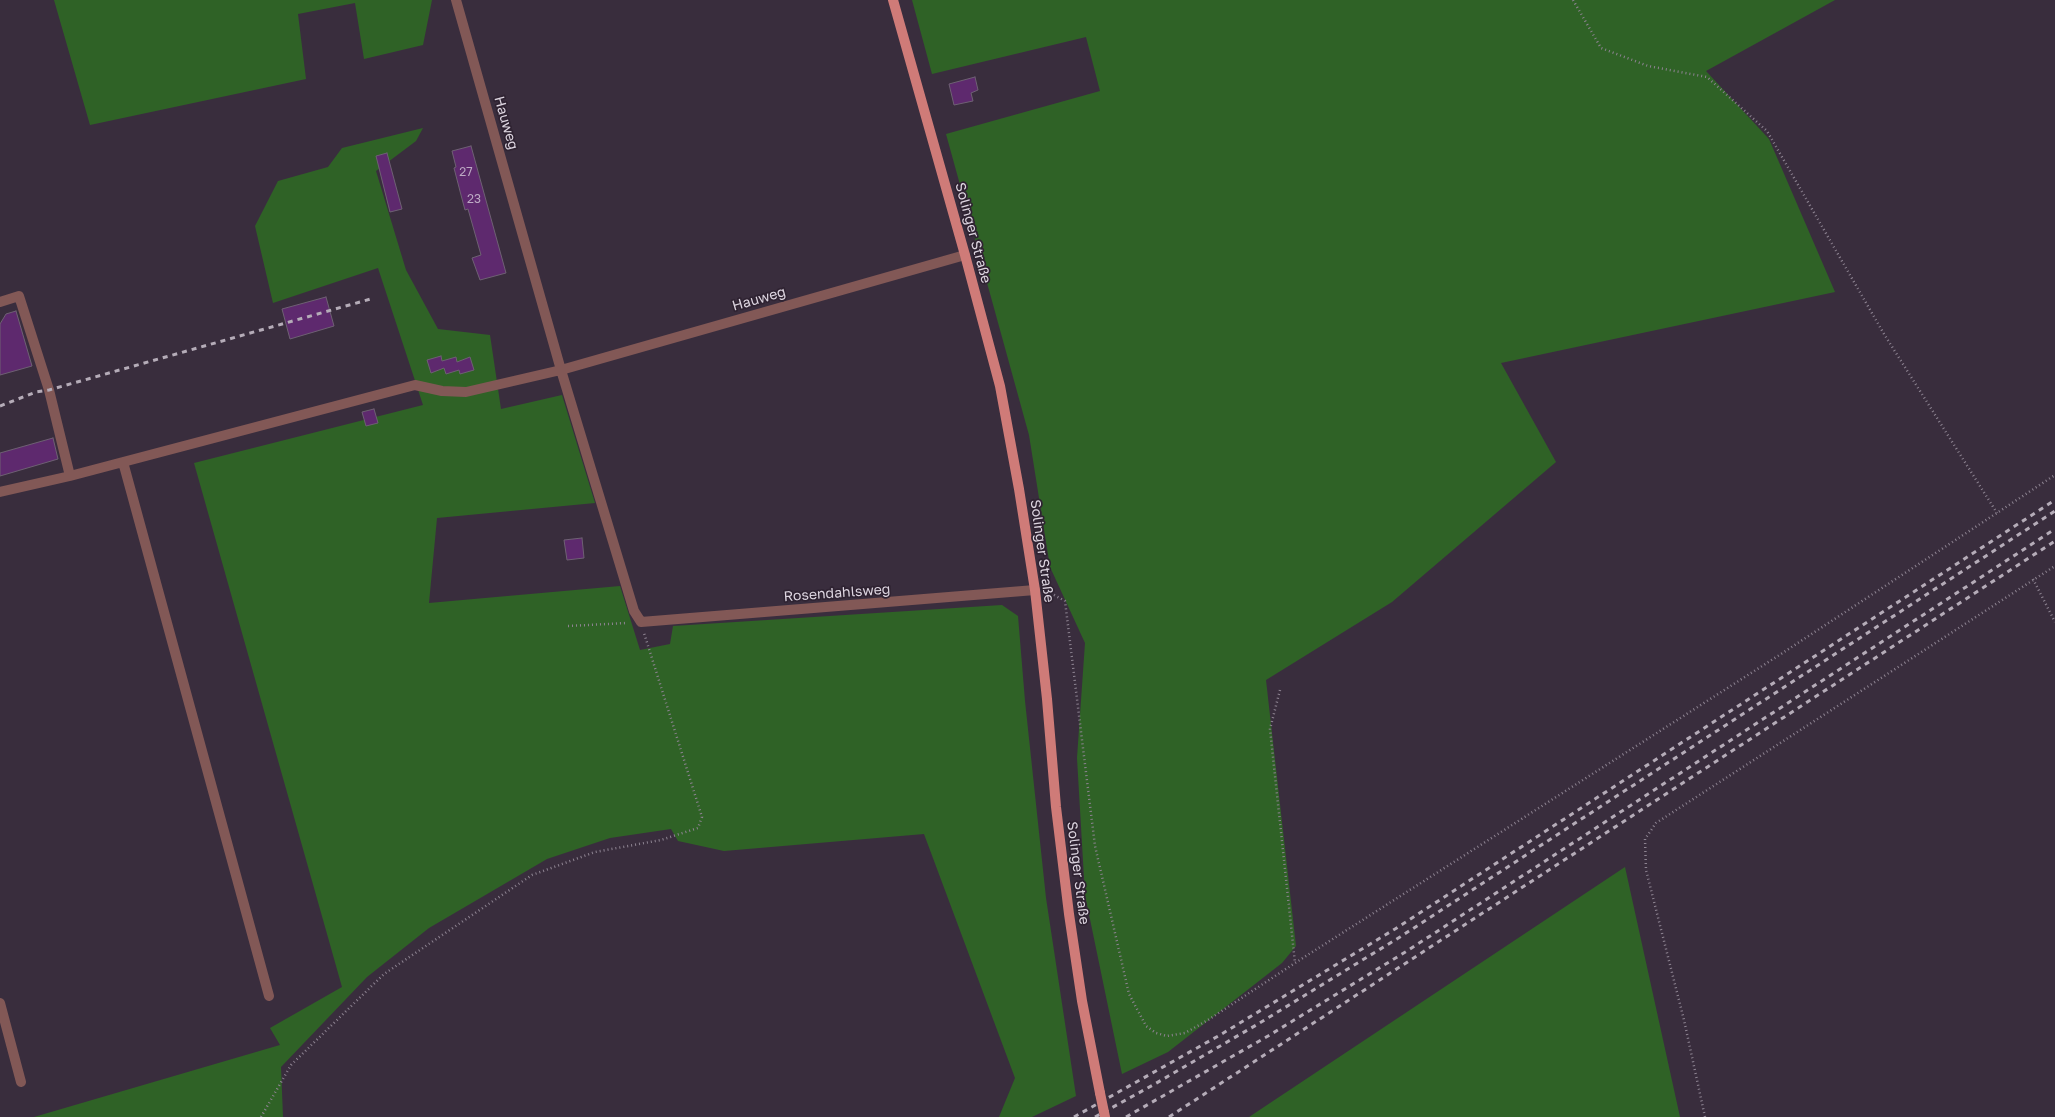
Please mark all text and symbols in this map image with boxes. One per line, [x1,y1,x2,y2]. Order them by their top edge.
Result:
street label: Hauweg [490,94,522,152]
house number: 27 [459,165,473,179]
street label: Solinger Straße [951,181,995,285]
house number: 23 [467,192,481,206]
street label: Hauweg [730,283,788,315]
street label: Solinger Straße [1026,499,1058,603]
street label: Rosendahlsweg [783,581,891,605]
street label: Solinger Straße [1063,821,1093,925]

